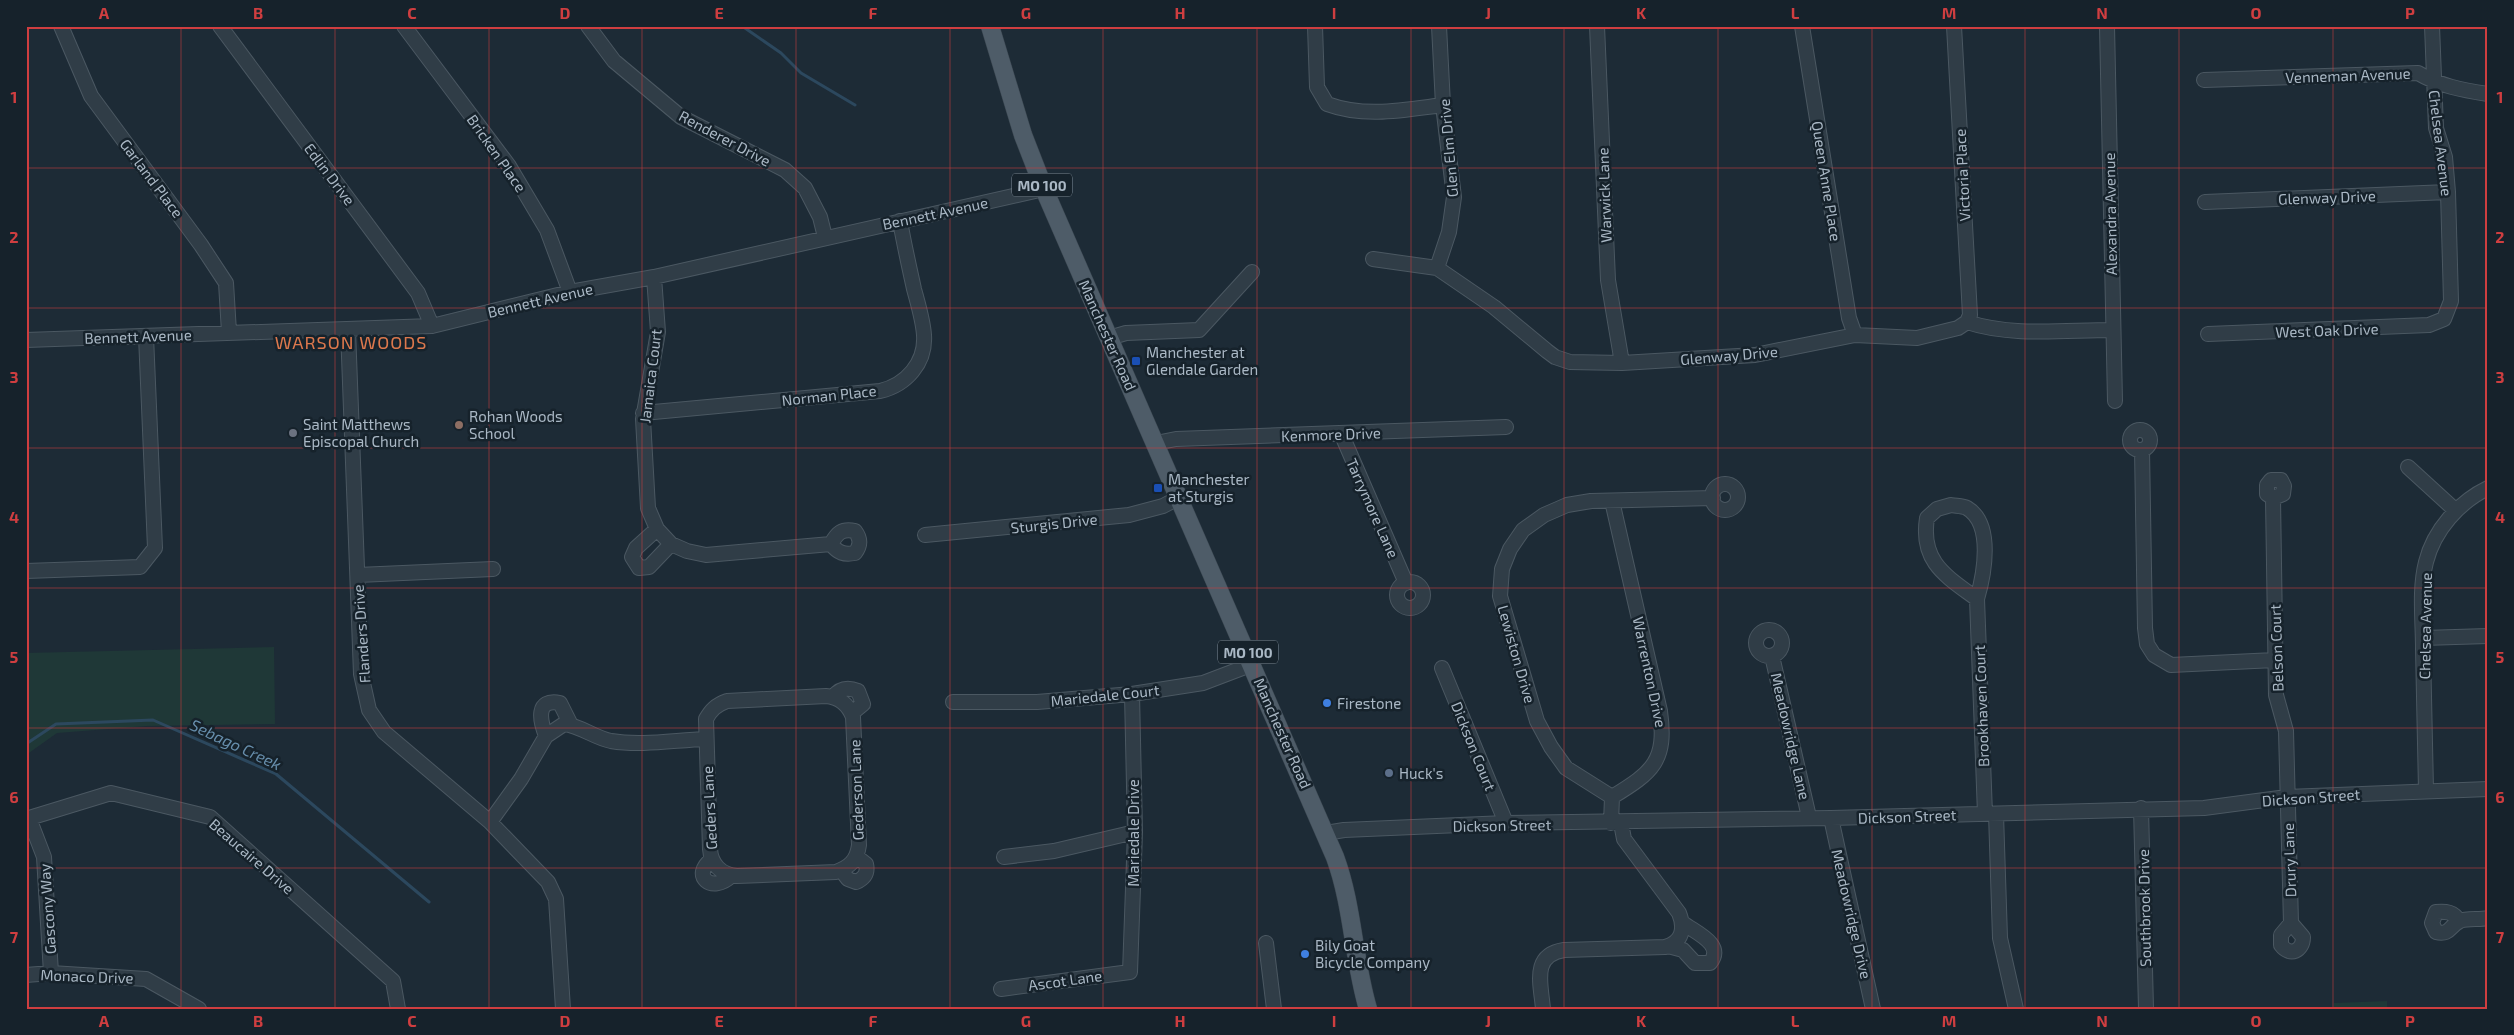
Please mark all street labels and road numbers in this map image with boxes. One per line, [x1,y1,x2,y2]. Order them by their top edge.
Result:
street label: Venneman Avenue [2285,64,2411,86]
street label: Chelsea Avenue [2426,89,2456,197]
street label: Glen Elm Drive [1435,98,1461,198]
street label: Renderer Drive [676,106,774,170]
street label: Bricken Place [464,111,530,195]
street label: Queen Anne Place [1808,120,1845,243]
street label: Victoria Place [1951,128,1973,222]
street label: Garland Place [117,135,187,221]
street label: Edlin Drive [301,139,359,209]
street label: Warwick Lane [1593,147,1615,243]
street label: Alexandra Avenue [2100,152,2120,276]
road number: MO 100 [1012,174,1072,196]
street label: Glenway Drive [2278,186,2376,208]
street label: Bennett Avenue [881,193,989,233]
street label: Manchester Road [1076,277,1140,393]
street label: Bennett Avenue [486,279,594,321]
street label: West Oak Drive [2275,319,2379,341]
street label: Bennett Avenue [84,325,192,347]
street label: Jamaica Court [635,328,665,424]
street label: Glenway Drive [1680,342,1778,368]
street label: Norman Place [781,381,877,409]
street label: Kenmore Drive [1281,423,1381,445]
street label: Tarrymore Lane [1343,455,1403,561]
street label: Sturgis Drive [1010,509,1098,537]
street label: Chelsea Avenue [2415,572,2435,680]
street label: Flanders Drive [349,584,373,684]
street label: Lewiston Drive [1494,603,1540,705]
street label: Belson Court [2265,604,2287,692]
street label: Warrenton Drive [1629,615,1671,729]
road number: MO 100 [1218,640,1278,664]
street label: Brookhaven Court [1970,644,1992,767]
street label: Meadowridge Lane [1768,671,1814,801]
street label: Manchester Road [1251,675,1315,791]
street label: Mariedale Court [1050,680,1161,710]
street label: Dickson Court [1448,699,1500,793]
street label: Gederson Lane [845,739,867,841]
street label: Geders Lane [698,766,720,850]
street label: Mariedale Drive [1124,779,1142,887]
street label: Dickson Street [2261,785,2361,809]
street label: Dickson Street [1857,805,1957,827]
street label: Beaucaire Drive [206,814,298,898]
street label: Dickson Street [1453,815,1552,835]
street label: Drury Lane [2279,823,2299,897]
street label: Meadowridge Drive [1828,847,1876,981]
street label: Southbrook Drive [2134,849,2154,967]
street label: Gascony Way [35,863,59,955]
street label: Monaco Drive [40,965,134,987]
street label: Ascot Lane [1027,966,1103,994]

